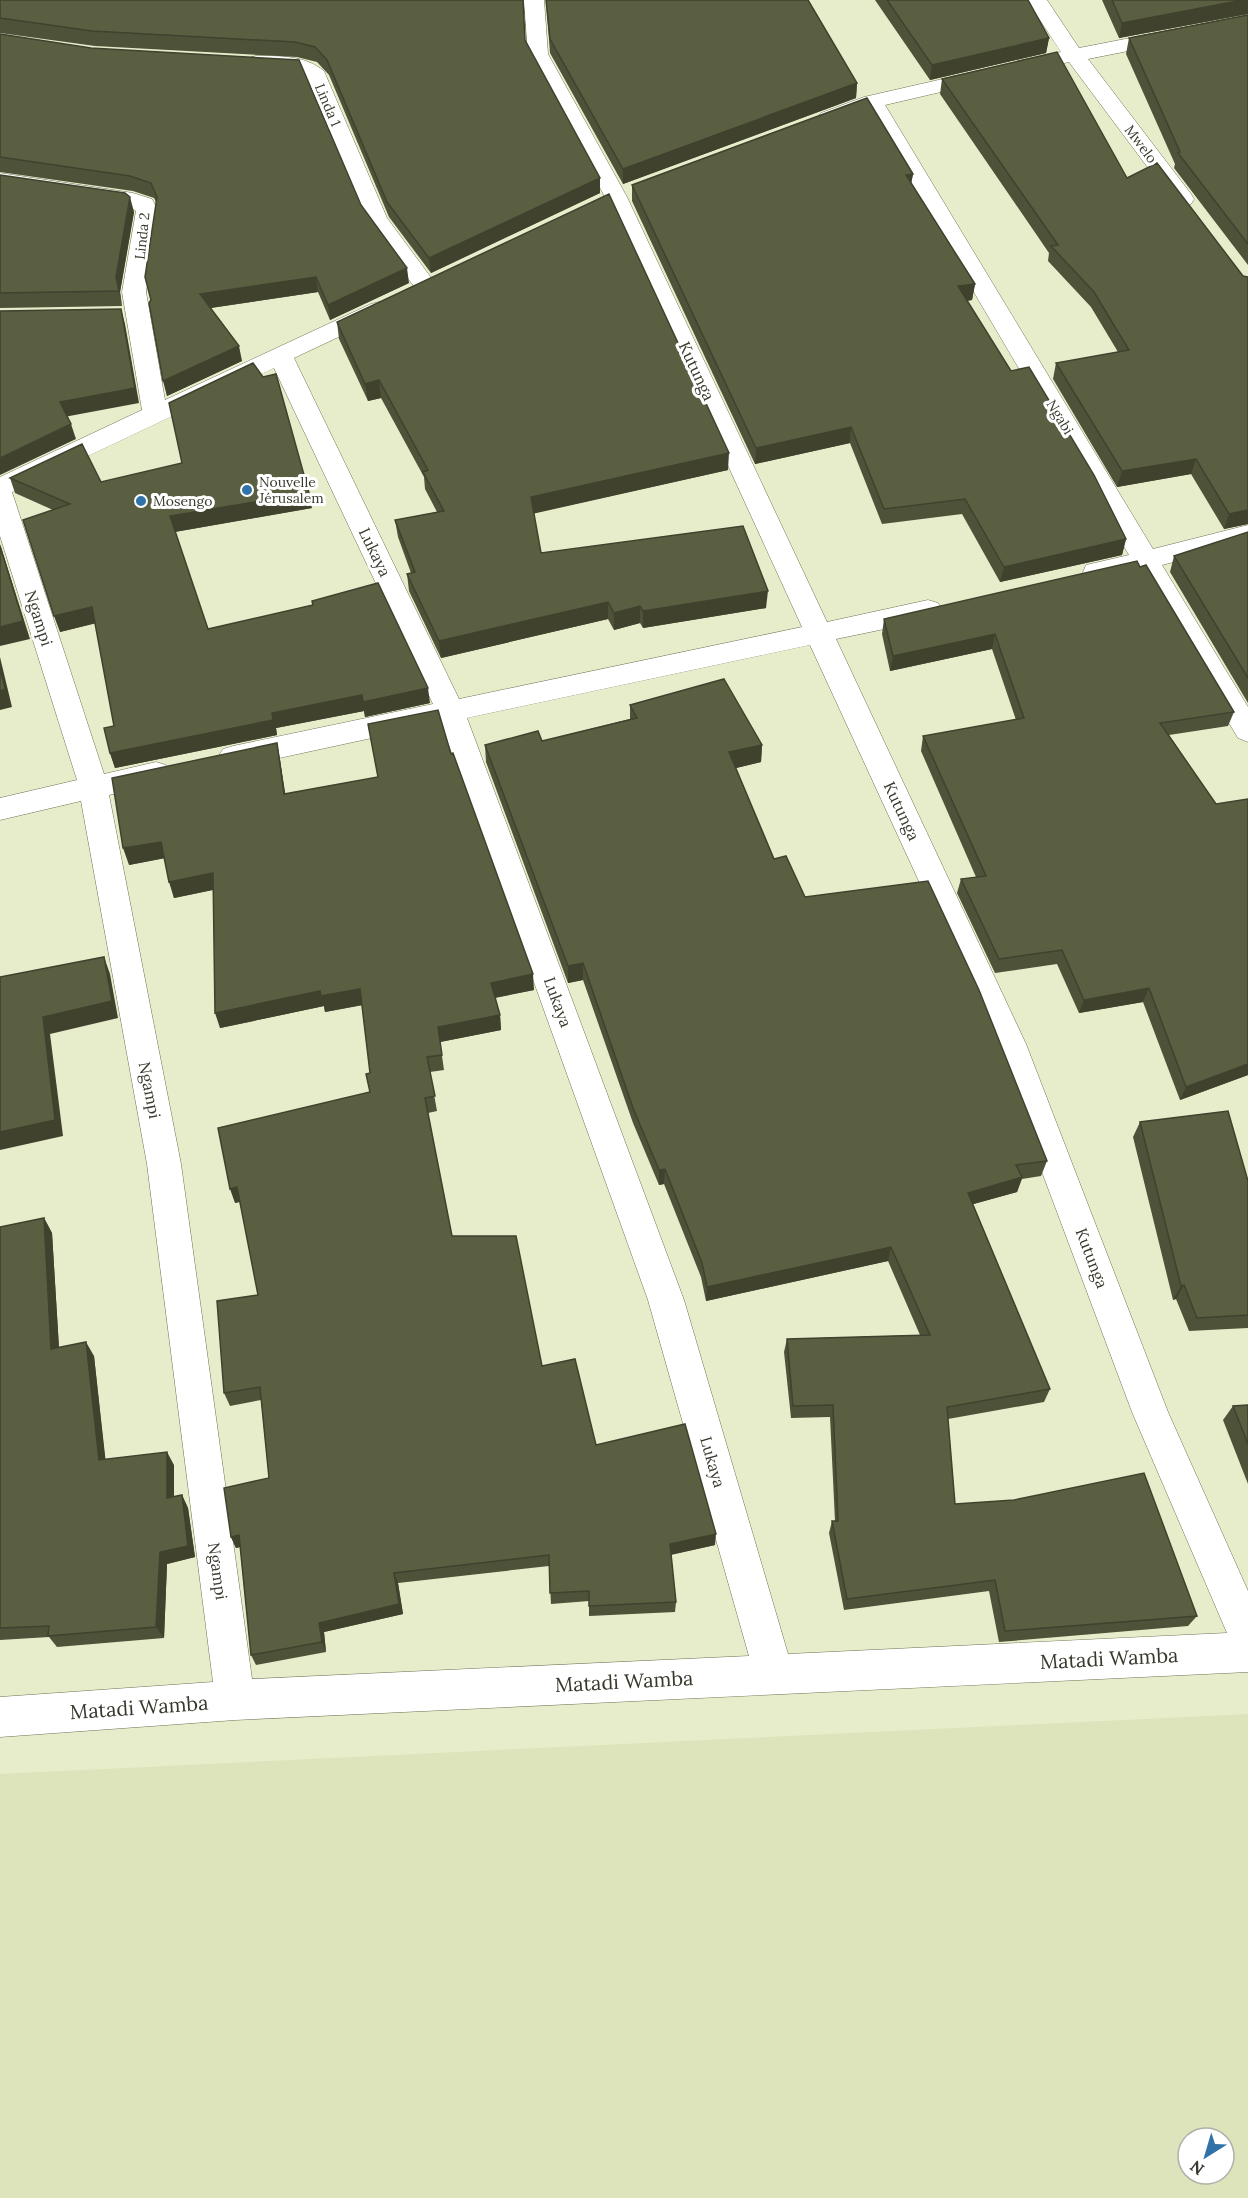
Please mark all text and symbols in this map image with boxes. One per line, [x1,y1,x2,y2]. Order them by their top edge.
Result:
street label: Linda 1 [311,81,345,129]
street label: Mwelo [1121,121,1161,167]
street label: Linda 2 [131,212,153,260]
street label: Kutunga [675,338,719,404]
street label: Ngabi [1043,396,1077,438]
place label: Nouvelle Jérusalem [258,473,324,507]
marker: Nouvelle Jérusalem [240,483,254,497]
place label: Mosengo [153,492,212,510]
marker: Mosengo [134,494,148,508]
street label: Lukaya [355,524,395,580]
street label: Ngampi [21,588,57,648]
street label: Kutunga [880,778,924,844]
street label: Lukaya [540,974,576,1030]
street label: Ngampi [135,1060,165,1120]
street label: Kutunga [1071,1225,1113,1291]
street label: Lukaya [696,1434,730,1490]
street label: Ngampi [204,1541,232,1601]
street label: Matadi Wamba [1039,1642,1179,1674]
street label: Matadi Wamba [554,1665,694,1697]
street label: Matadi Wamba [69,1690,209,1724]
north arrow [1176,2126,1236,2186]
text: N [1186,2156,1208,2180]

